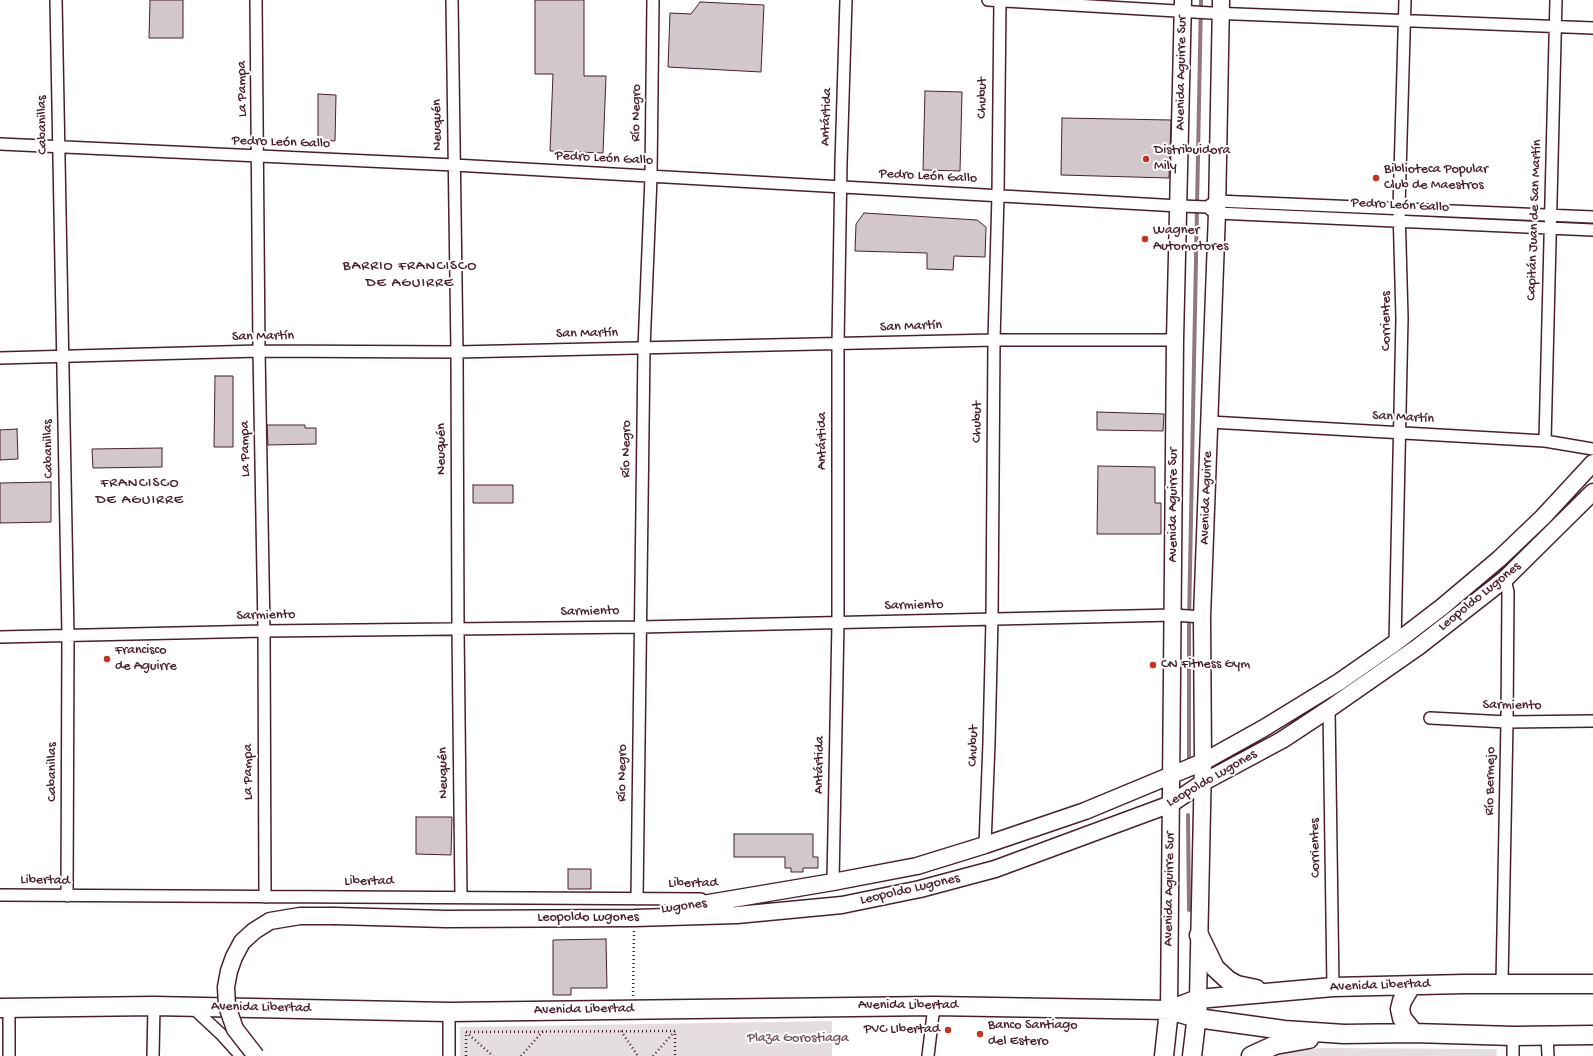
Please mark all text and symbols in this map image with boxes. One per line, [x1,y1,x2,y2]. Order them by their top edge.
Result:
street label: Avenida Aguirre Sur [1173,15,1191,131]
street label: La Pampa [234,61,252,117]
street label: Chubut [974,77,992,119]
street label: Río Negro [628,84,646,142]
street label: Antártida [818,88,836,146]
street label: Cabanillas [34,95,52,155]
street label: Neuquén [429,99,447,151]
street label: Pedro León Gallo [232,133,330,153]
street label: Capitán Juan de San Martín [1524,139,1546,301]
place label: Distribuidora Mily [1154,143,1230,176]
street label: Pedro León Gallo [554,148,654,170]
marker: Distribuidora Mily [1141,154,1151,164]
place label: Biblioteca Popular Club de Maestros [1384,162,1488,194]
street label: Pedro León Gallo [878,166,978,188]
marker: Biblioteca Popular Club de Maestros [1371,173,1381,183]
street label: Pedro León Gallo [1350,195,1450,217]
place label: Wagner Automotores [1153,223,1228,256]
marker: Wagner Automotores [1140,234,1150,244]
district label: BARRIO FRANCISCO DE AGUIRRE [343,258,477,293]
street label: Corrientes [1379,291,1395,351]
street label: San Martín [880,318,942,336]
street label: San Martín [556,325,618,343]
street label: San Martín [232,328,294,346]
street label: Chubut [969,401,987,443]
street label: San Martín [1372,408,1434,428]
street label: Antártida [815,412,831,470]
street label: Cabanillas [40,419,58,479]
street label: Río Negro [618,420,636,478]
street label: La Pampa [237,421,255,477]
street label: Neuquén [434,423,450,475]
street label: Avenida Aguirre Sur [1166,448,1182,562]
street label: Avenida Aguirre [1197,451,1217,545]
district label: FRANCISCO DE AGUIRRE [96,475,184,510]
street label: Leopoldo Lugones [1435,559,1525,635]
street label: Sarmiento [884,597,944,615]
street label: Sarmiento [560,603,620,621]
street label: Sarmiento [236,607,296,625]
place label: Francisco de Aguirre [115,643,177,676]
marker: Francisco de Aguirre [102,654,112,664]
place label: CN Fitness Gym [1161,657,1250,673]
marker: CN Fitness Gym [1148,660,1158,670]
street label: Sarmiento [1482,697,1542,715]
street label: Chubut [965,725,983,767]
street label: Antártida [811,736,829,794]
street label: Cabanillas [45,742,61,802]
street label: La Pampa [241,744,257,800]
street label: Río Negro [614,744,632,802]
street label: Leopoldo Lugones [1164,746,1260,812]
street label: Río Bermejo [1482,746,1500,816]
street label: Neuquén [435,747,453,799]
street label: Corrientes [1307,818,1325,878]
street label: Avenida Aguirre Sur [1161,831,1179,947]
street label: Leopoldo Lugones [859,870,961,910]
street label: Libertad [20,872,70,890]
street label: Libertad [344,874,394,890]
street label: Libertad [668,876,718,892]
street label: Lugones [660,895,708,919]
street label: Leopoldo Lugones [537,910,639,926]
street label: Avenida Libertad [1330,976,1430,996]
street label: Avenida Libertad [858,998,958,1014]
street label: Avenida Libertad [211,999,311,1017]
street label: Avenida Libertad [534,1001,634,1019]
place label: Banco Santiago del Estero [988,1018,1078,1050]
place label: PVC LIbertad [864,1022,940,1038]
marker: PVC LIbertad [943,1025,953,1035]
marker: Banco Santiago del Estero [975,1029,985,1039]
park label: Plaza Gorostiaga [747,1031,849,1047]

